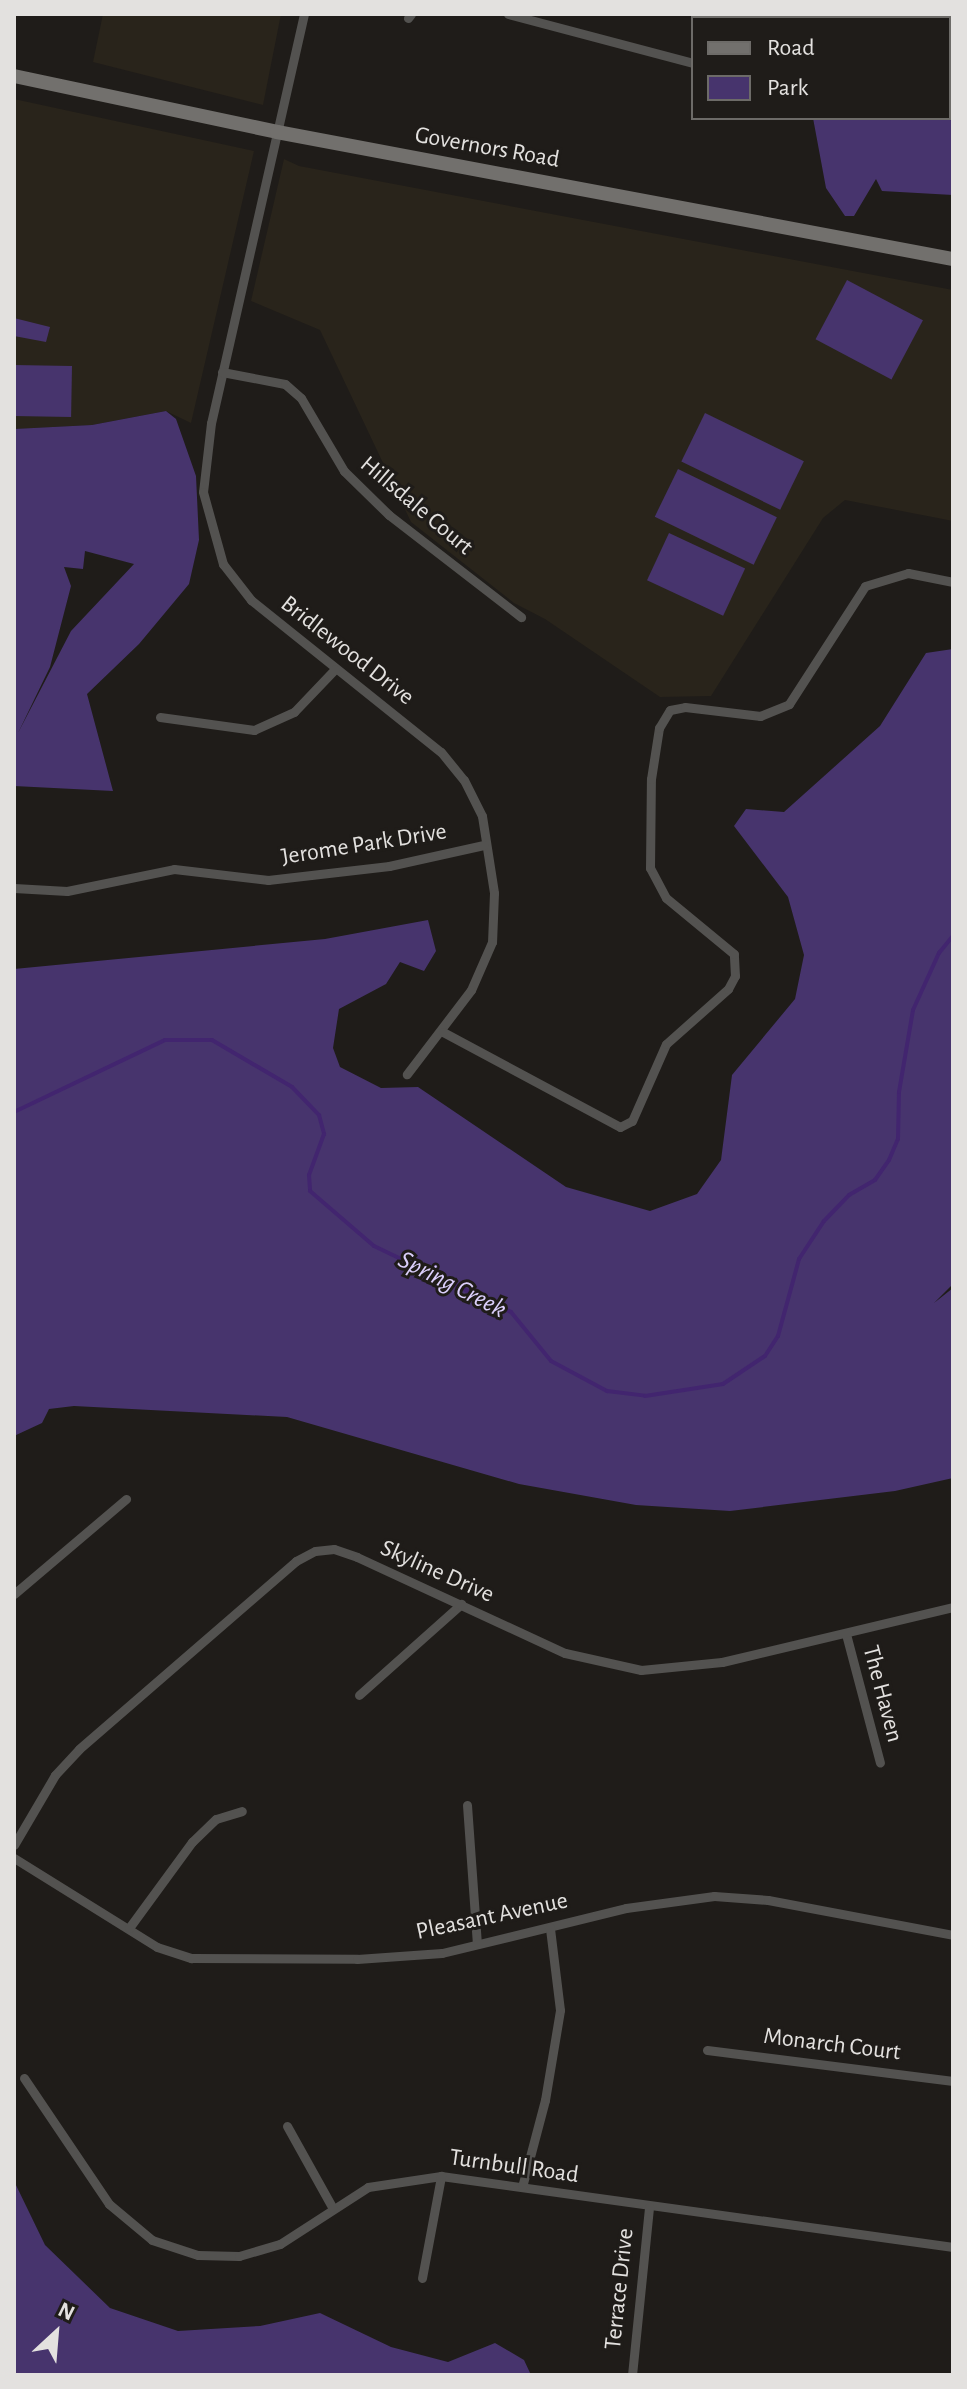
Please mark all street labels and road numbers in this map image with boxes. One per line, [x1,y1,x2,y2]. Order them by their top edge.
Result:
street label: Governors Road [412,121,562,175]
street label: Hillsdale Court [354,450,478,562]
street label: Bridlewood Drive [275,590,419,712]
street label: Jerome Park Drive [279,818,449,872]
street label: Skyline Drive [376,1534,498,1610]
street label: The Haven [855,1642,909,1746]
street label: Pleasant Avenue [414,1887,570,1947]
street label: Monarch Court [762,2022,902,2068]
street label: Turnbull Road [448,2144,580,2190]
street label: Terrace Drive [599,2227,641,2351]

